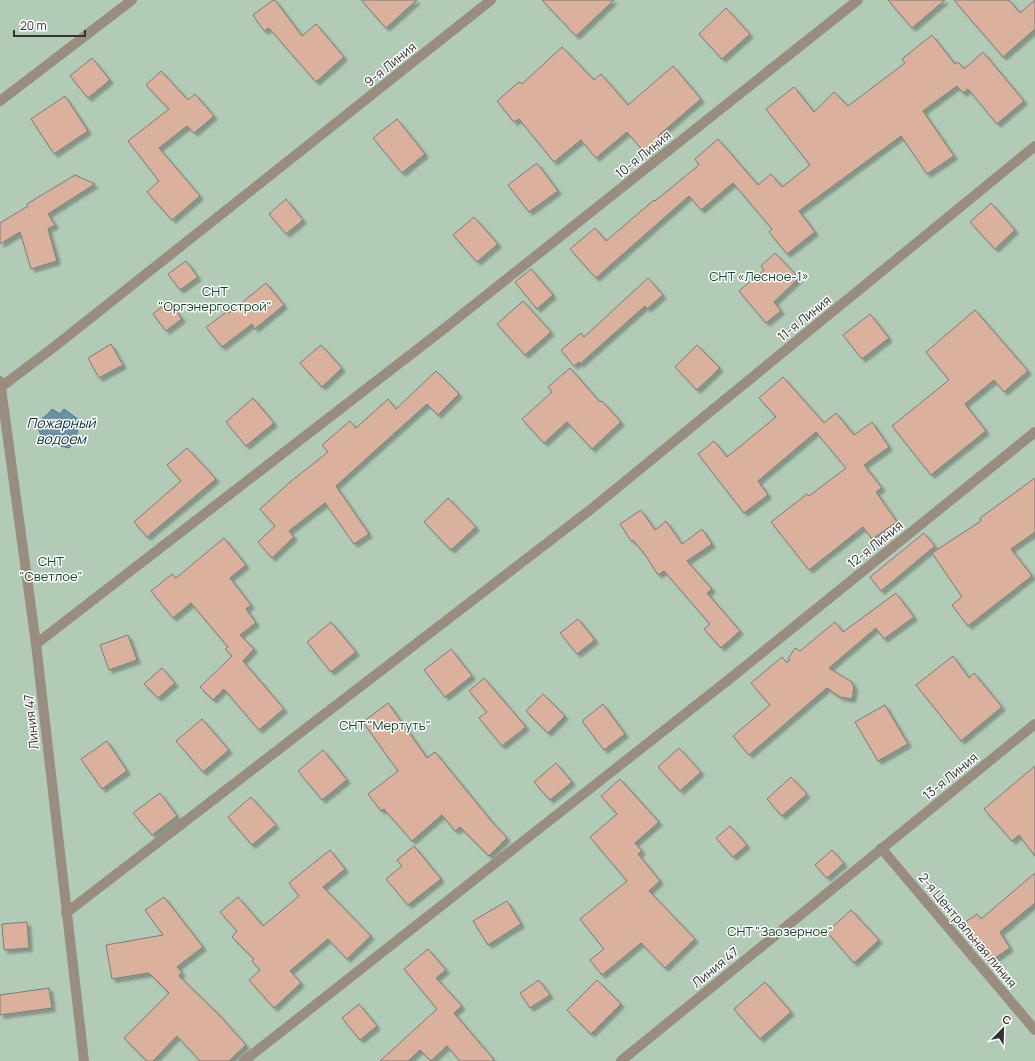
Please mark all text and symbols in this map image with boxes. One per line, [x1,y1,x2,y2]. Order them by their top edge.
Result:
scale bar [14,12,85,38]
text: 20 m [20,17,47,34]
street label: 9-я Линия [360,37,420,91]
street label: 10-я Линия [611,126,675,182]
park label: СНТ «Лесное-1» [709,267,809,285]
park label: СНТ "Оргэнергострой" [158,282,272,315]
street label: 11-я Линия [773,291,835,345]
water label: Пожарный водоем [26,413,97,448]
street label: 12-я Линия [844,516,906,572]
park label: СНТ "Светлое" [19,552,83,585]
street label: Линия 47 [19,693,43,751]
park label: СНТ "Мертуть" [339,716,431,734]
street label: 13-я Линия [919,748,981,804]
street label: 2-я Центральная линия [915,869,1021,991]
park label: СНТ "Заозерное" [727,922,833,940]
street label: Линия 47 [688,943,742,991]
north arrow [983,1009,1023,1049]
text: С [1000,1011,1014,1028]

